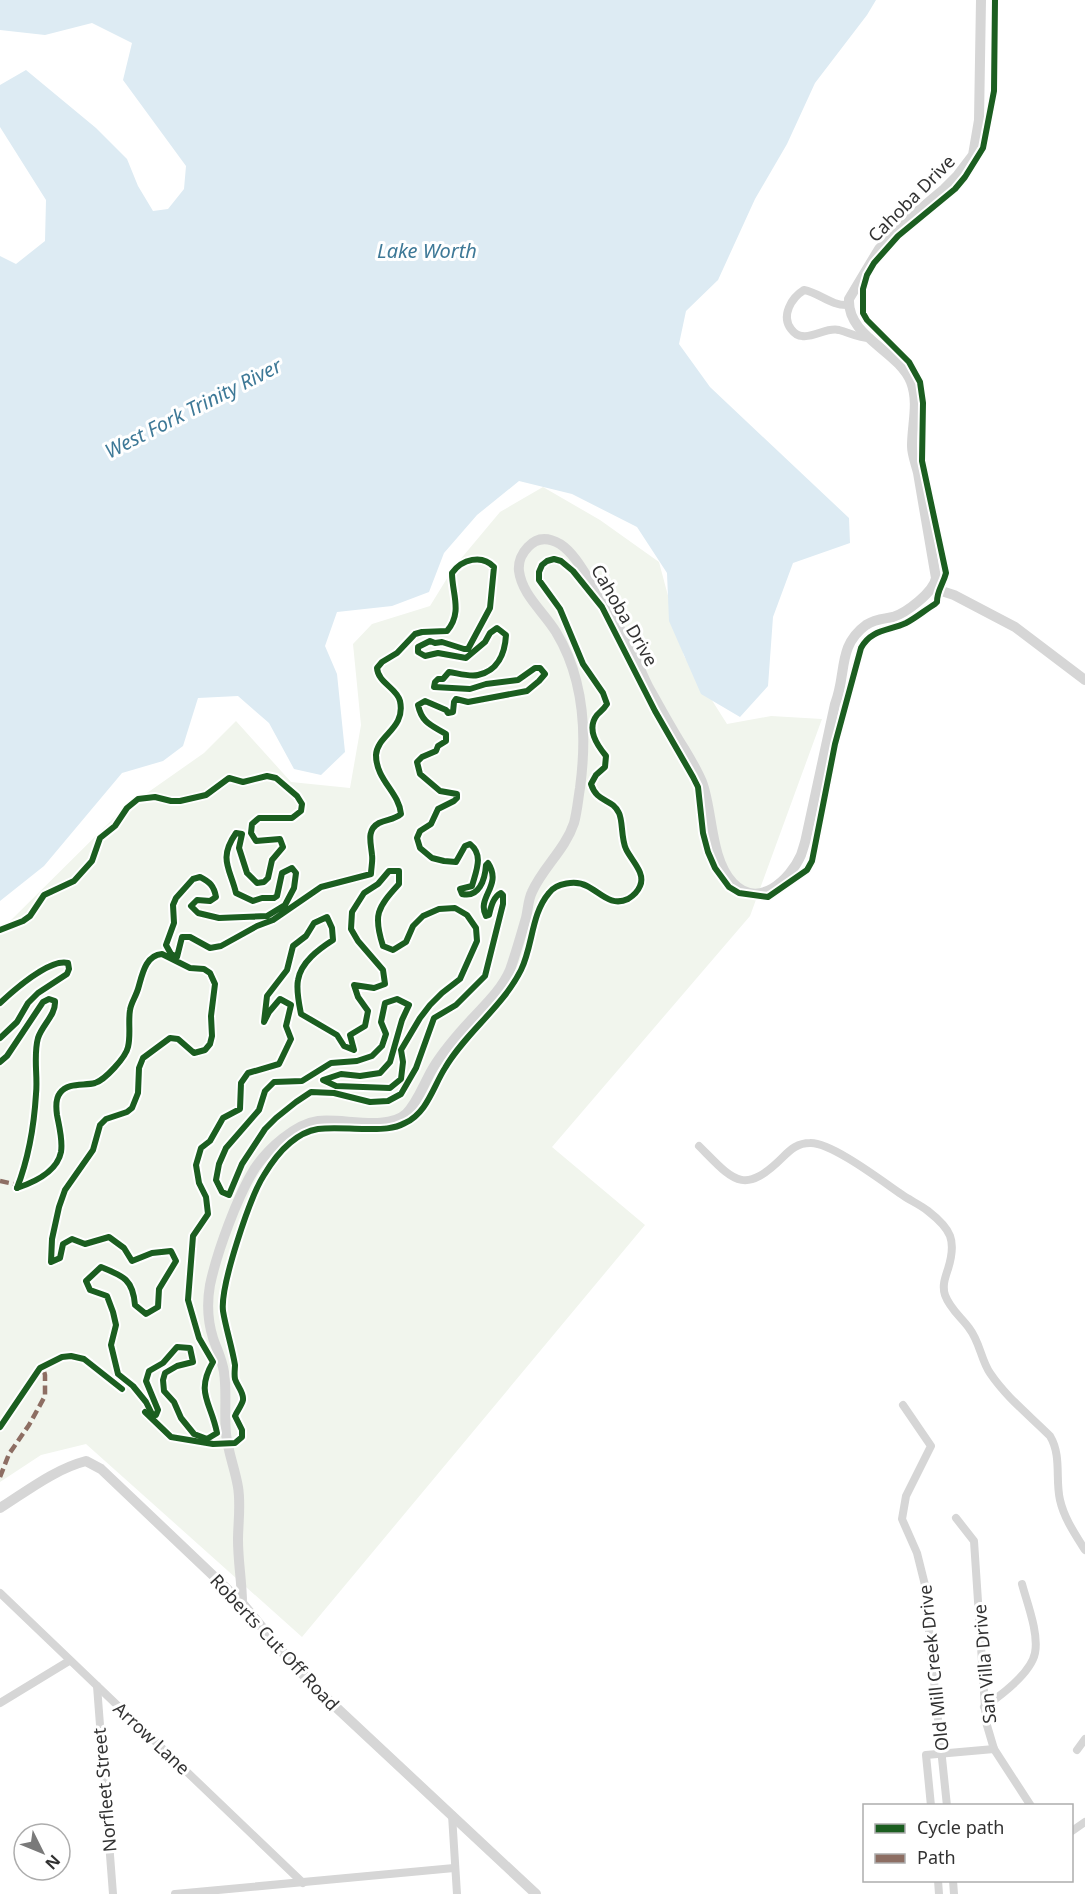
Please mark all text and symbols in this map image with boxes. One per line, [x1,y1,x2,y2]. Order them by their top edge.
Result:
street label: Cahoba Drive [862,149,960,247]
water label: Lake Worth [377,237,477,264]
water label: West Fork Trinity River [100,351,287,464]
street label: Cahoba Drive [586,560,664,670]
street label: Roberts Cut Off Road [205,1569,345,1715]
street label: Old Mill Creek Drive [912,1584,954,1752]
street label: San Villa Drive [967,1603,1001,1725]
street label: Arrow Lane [109,1696,195,1780]
street label: Norfleet Street [87,1726,121,1853]
legend [863,1804,1073,1882]
text: Cycle path [917,1815,1004,1839]
north arrow [12,1822,72,1882]
text: Path [917,1845,956,1869]
text: N [40,1850,65,1874]

